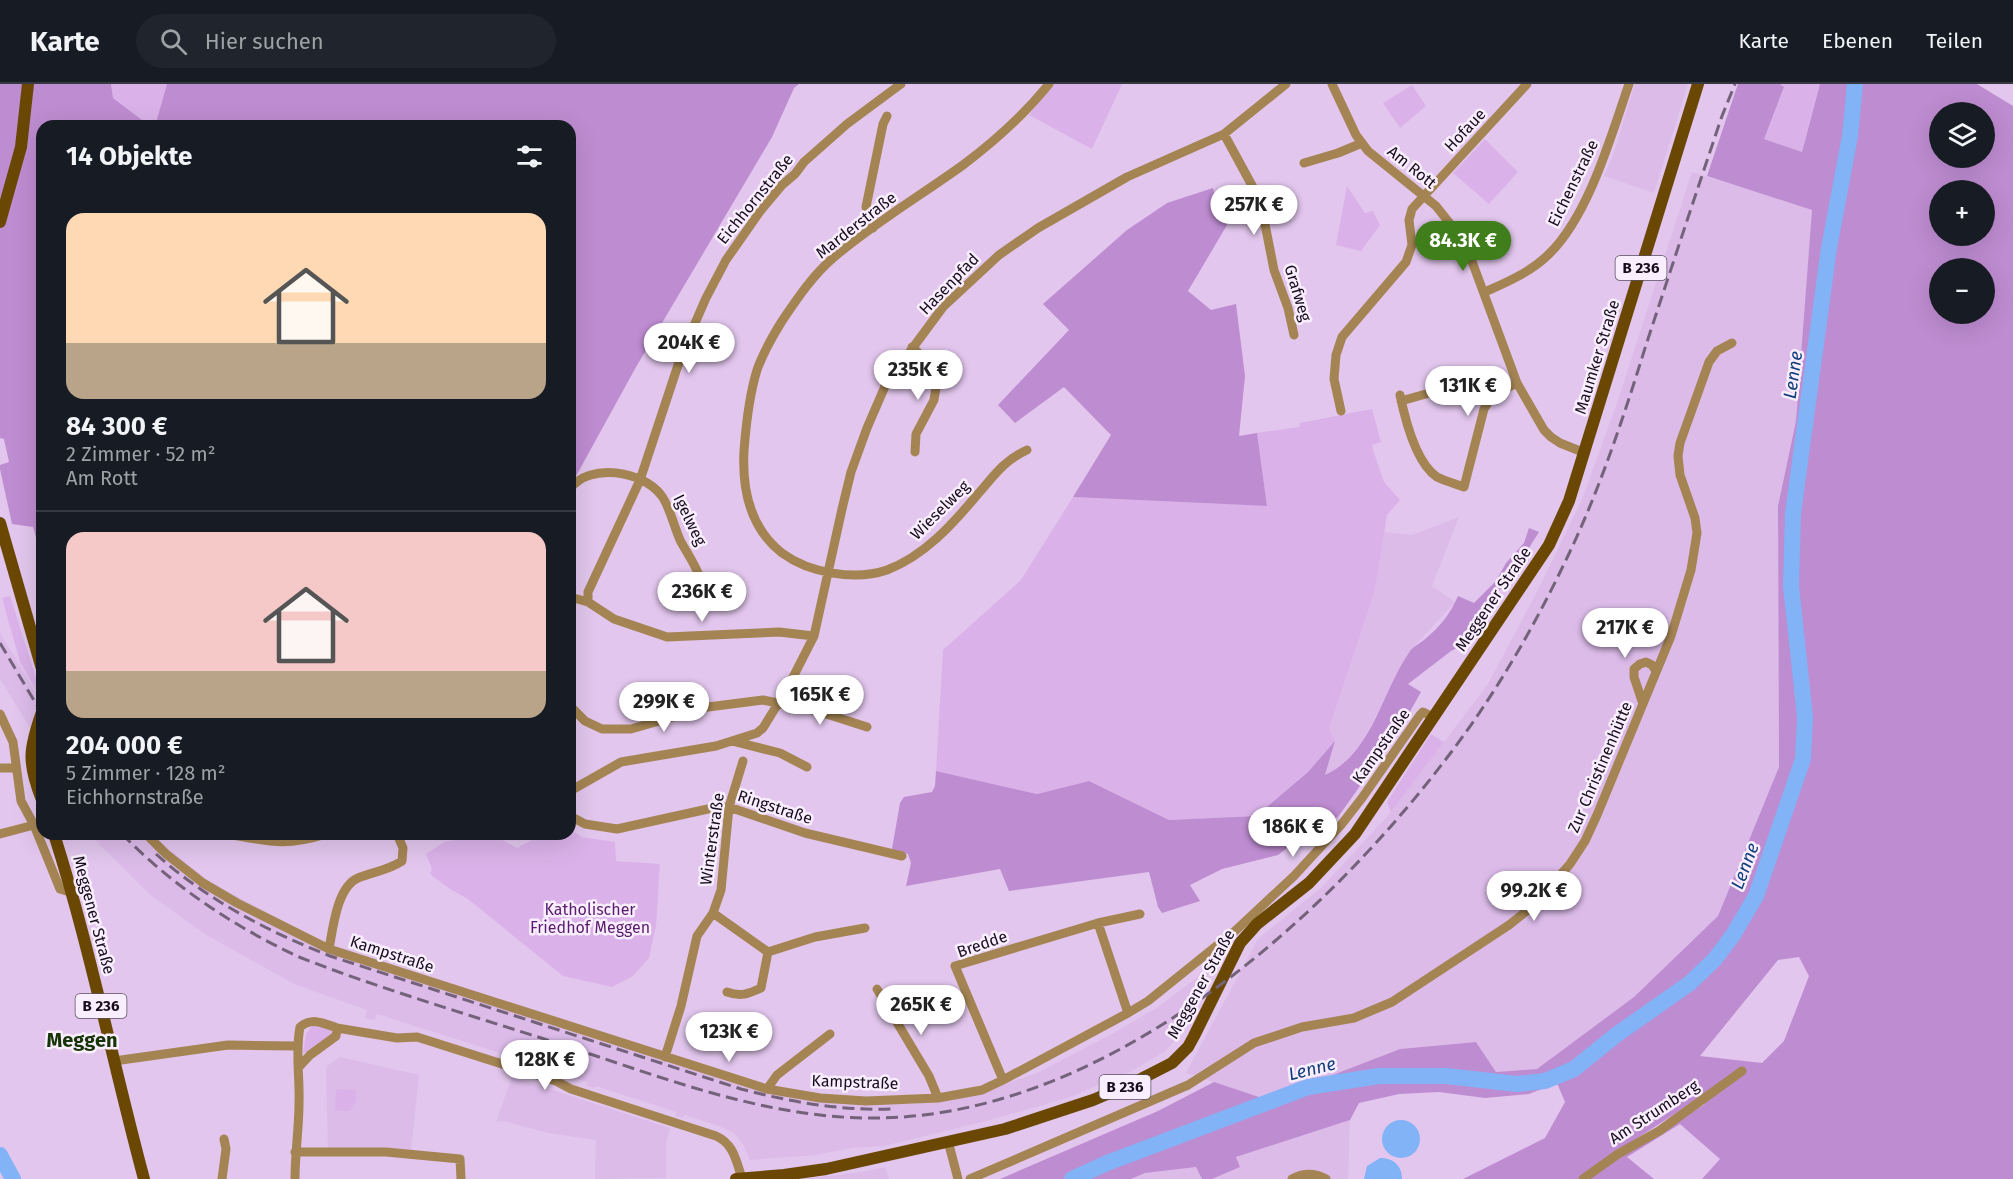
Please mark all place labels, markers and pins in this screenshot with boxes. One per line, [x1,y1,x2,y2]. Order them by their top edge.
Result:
pin: 257K € [1205,185,1303,236]
pin: 84.3K € [1408,221,1518,272]
pin: 204K € [640,323,738,374]
pin: 235K € [869,350,967,401]
pin: 131K € [1419,366,1517,417]
pin: 236K € [653,572,751,623]
pin: 217K € [1576,608,1674,659]
pin: 165K € [771,675,869,726]
pin: 299K € [615,682,713,733]
pin: 186K € [1244,807,1342,858]
pin: 99.2K € [1479,871,1589,922]
pin: 265K € [872,985,970,1036]
pin: 123K € [680,1012,778,1063]
pin: 128K € [496,1040,594,1091]

